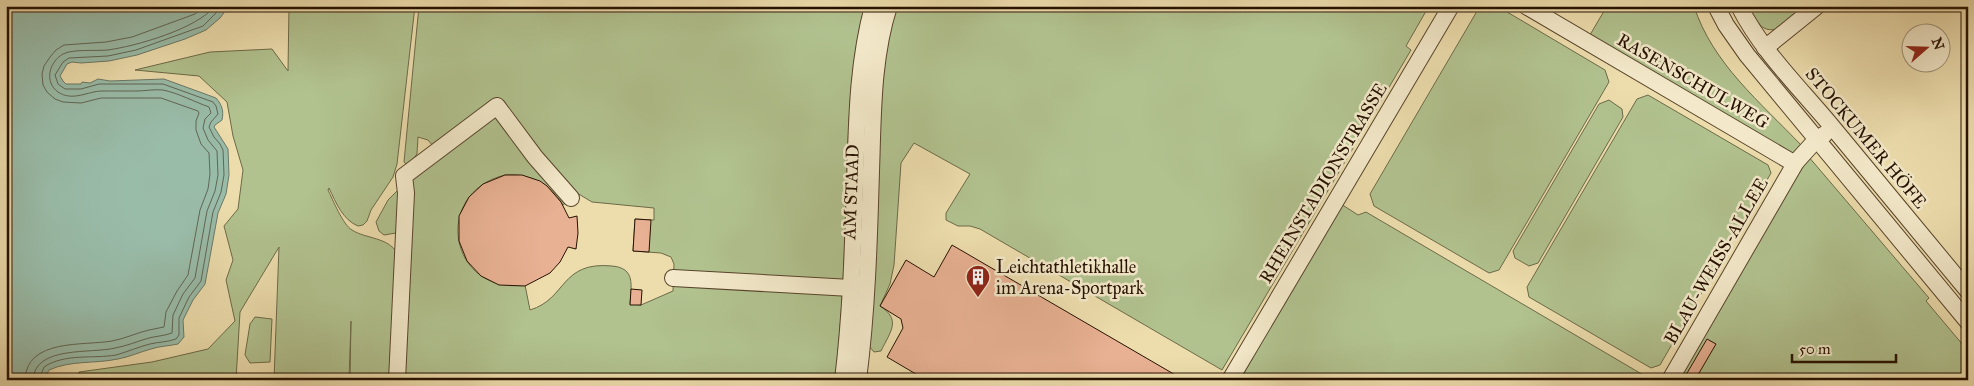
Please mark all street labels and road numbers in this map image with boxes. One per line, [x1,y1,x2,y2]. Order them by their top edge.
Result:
street label: RASENSCHULWEG [1613,29,1773,133]
street label: STOCKUMER HÖFE [1801,63,1932,213]
street label: RHEINSTADIONSTRASSE [1254,79,1392,287]
street label: AM STAAD [838,144,864,241]
street label: BLAU-WEISS-ALLEE [1659,174,1773,348]

